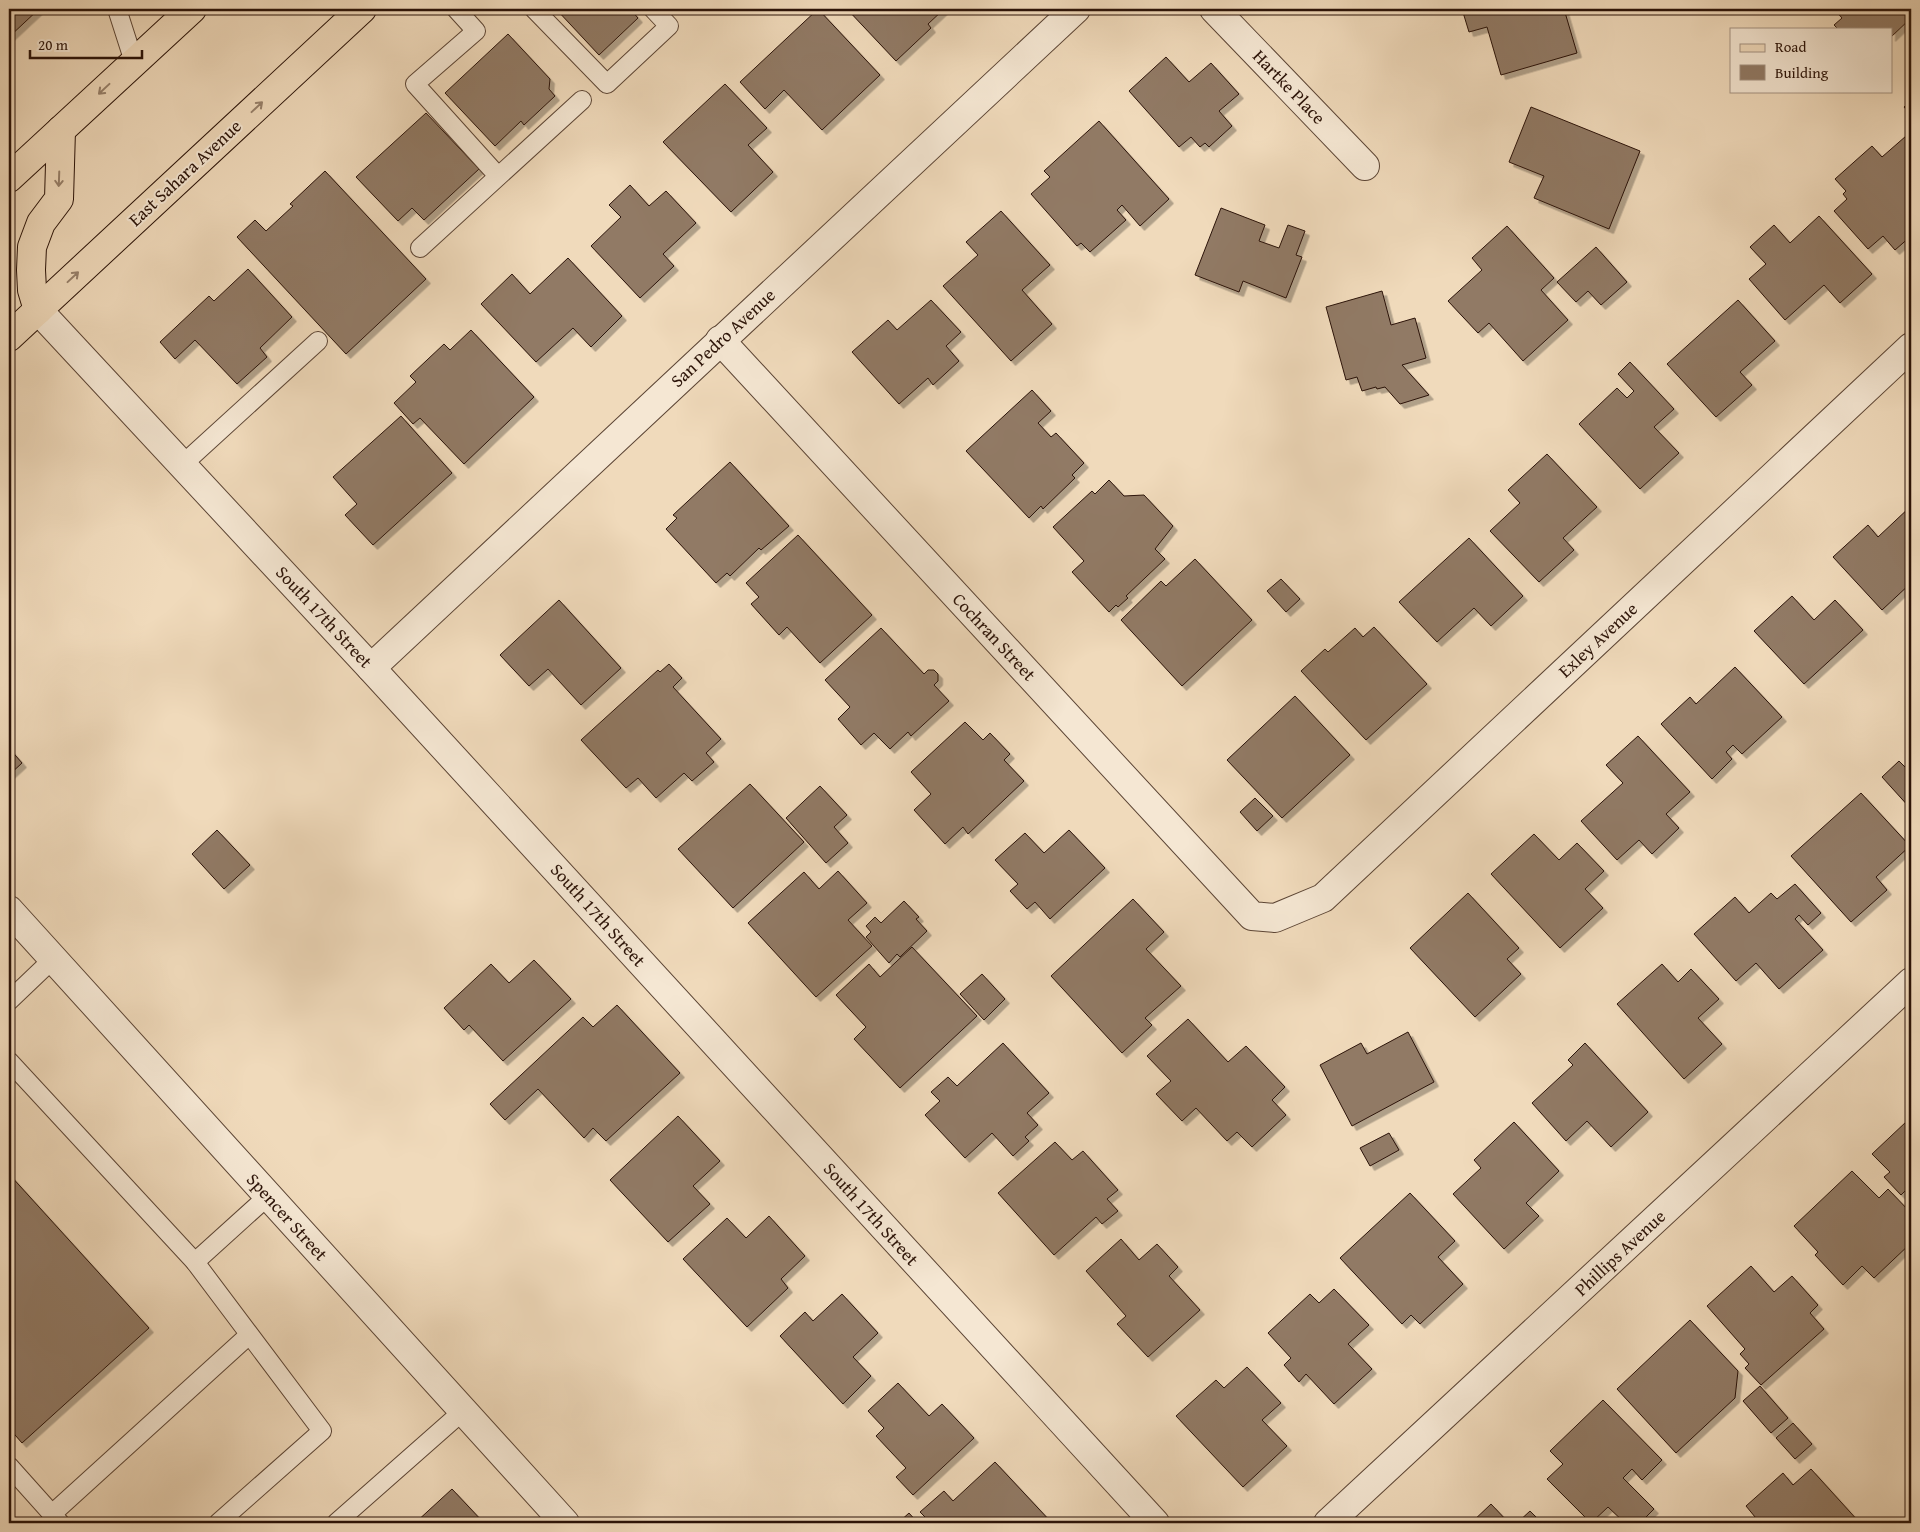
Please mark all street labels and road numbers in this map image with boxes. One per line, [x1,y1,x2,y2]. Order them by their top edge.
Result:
street label: Hartke Place [1247,43,1332,130]
street label: East Sahara Avenue [122,113,247,232]
street label: San Pedro Avenue [664,282,781,393]
street label: South 17th Street [270,559,379,674]
street label: Cochran Street [946,586,1043,687]
street label: Exley Avenue [1552,596,1643,684]
street label: South 17th Street [544,857,653,973]
street label: South 17th Street [817,1156,926,1272]
street label: Spencer Street [240,1167,335,1267]
street label: Phillips Avenue [1568,1203,1671,1302]

